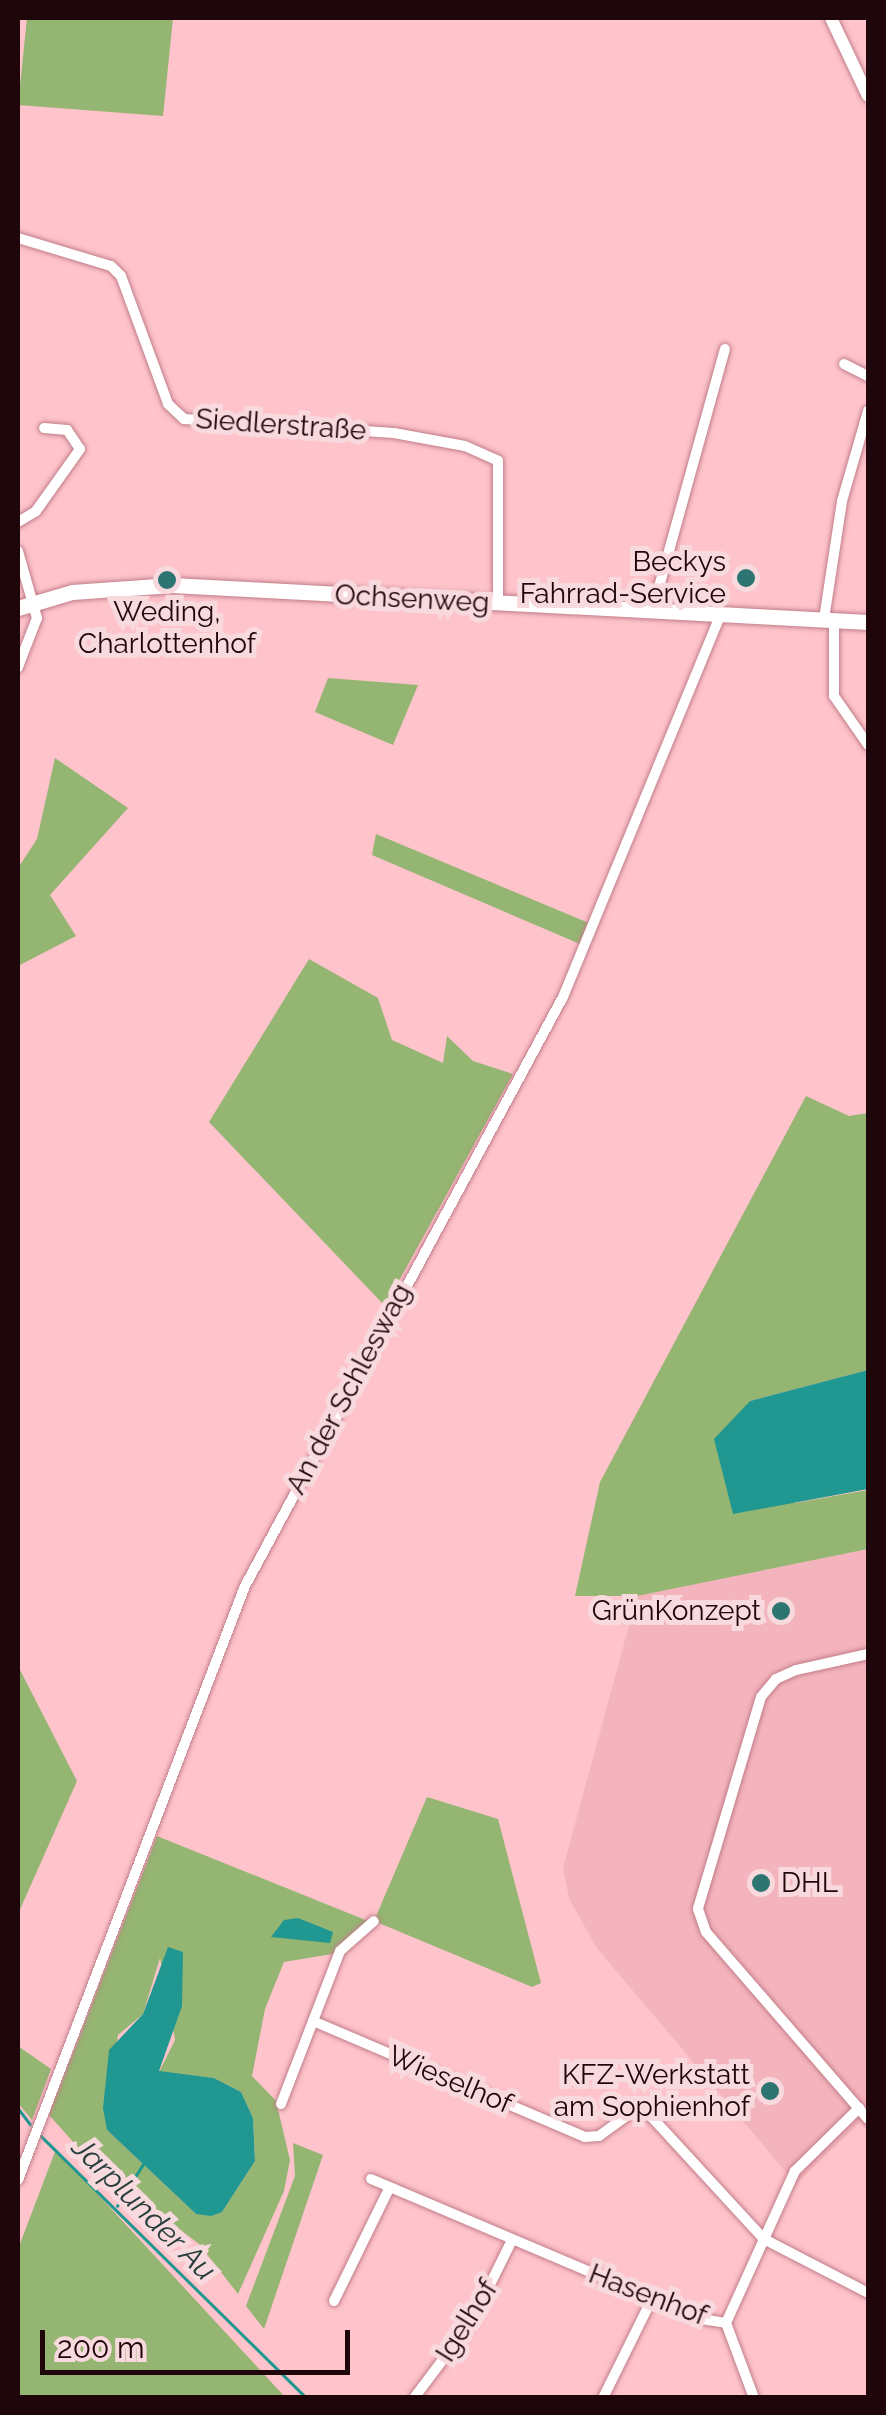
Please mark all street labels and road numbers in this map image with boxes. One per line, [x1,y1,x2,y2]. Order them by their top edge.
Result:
street label: Siedlerstraße [195,402,367,448]
street label: Ochsenweg [334,578,490,620]
street label: An der Schleswag [279,1278,419,1500]
street label: Wieselhof [383,2039,517,2121]
street label: Hasenhof [584,2257,712,2333]
street label: Igelhof [429,2274,505,2368]

